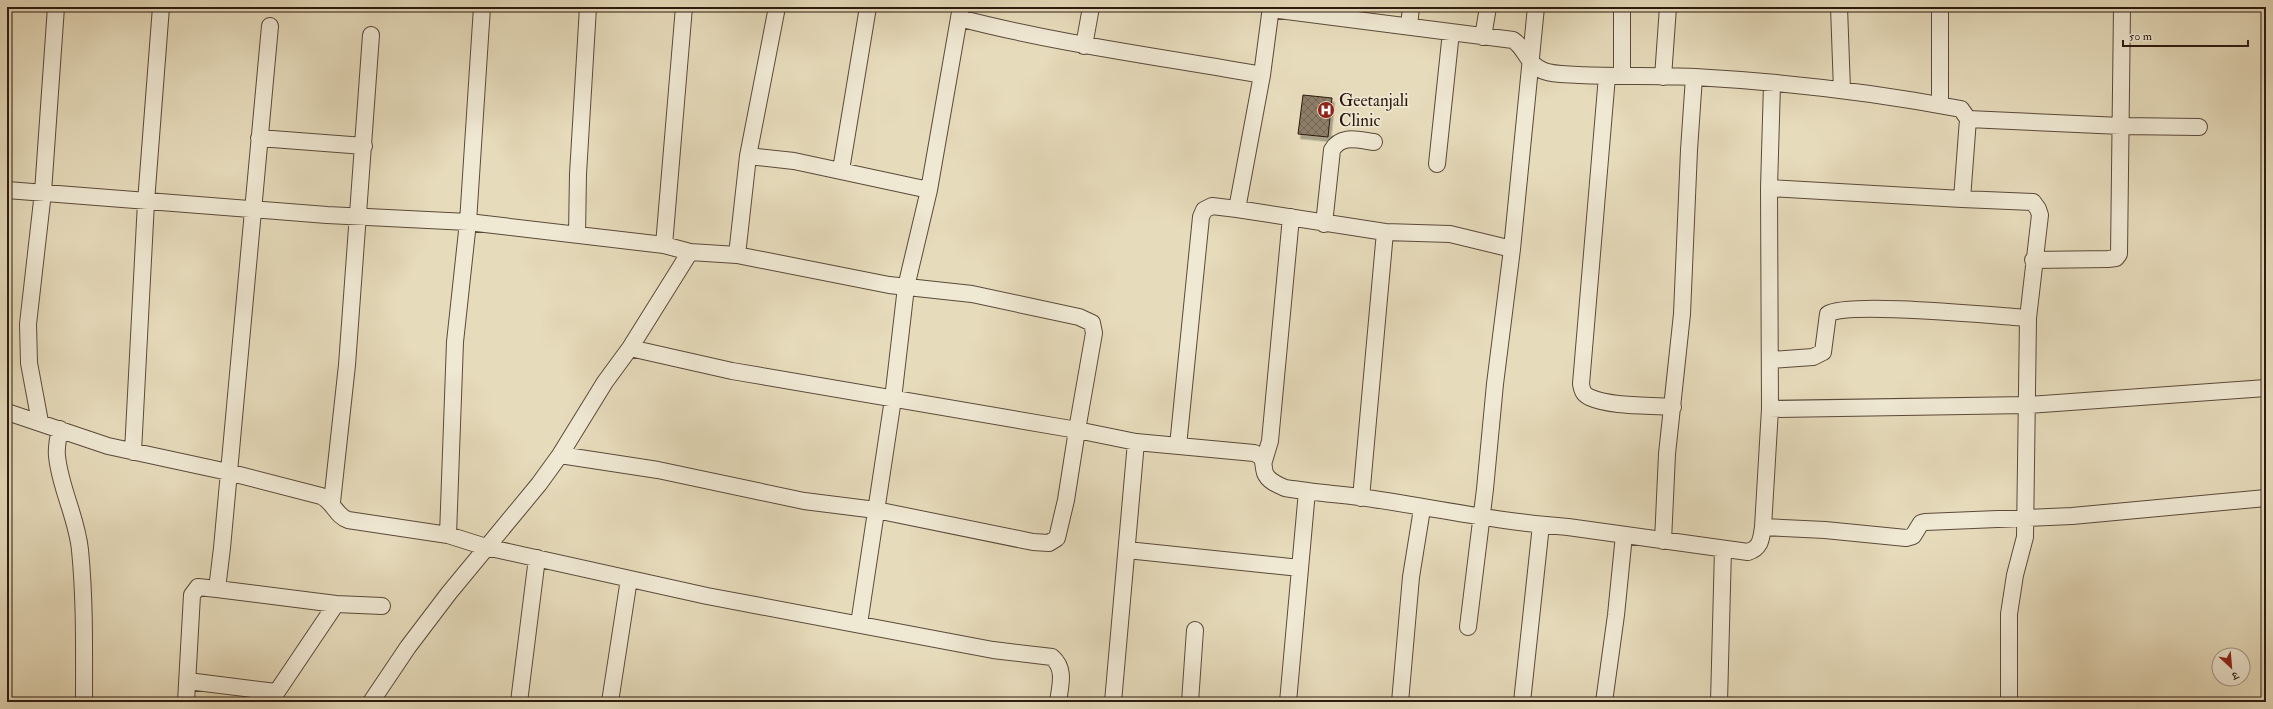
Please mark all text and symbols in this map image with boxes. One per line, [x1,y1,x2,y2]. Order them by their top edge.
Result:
scale bar [2123,22,2248,48]
text: 50 m [2129,29,2153,44]
place label: Geetanjali Clinic [1339,90,1409,131]
hospital icon: Geetanjali Clinic [1316,100,1336,120]
north arrow [2211,647,2251,687]
text: उ [2229,668,2241,683]

